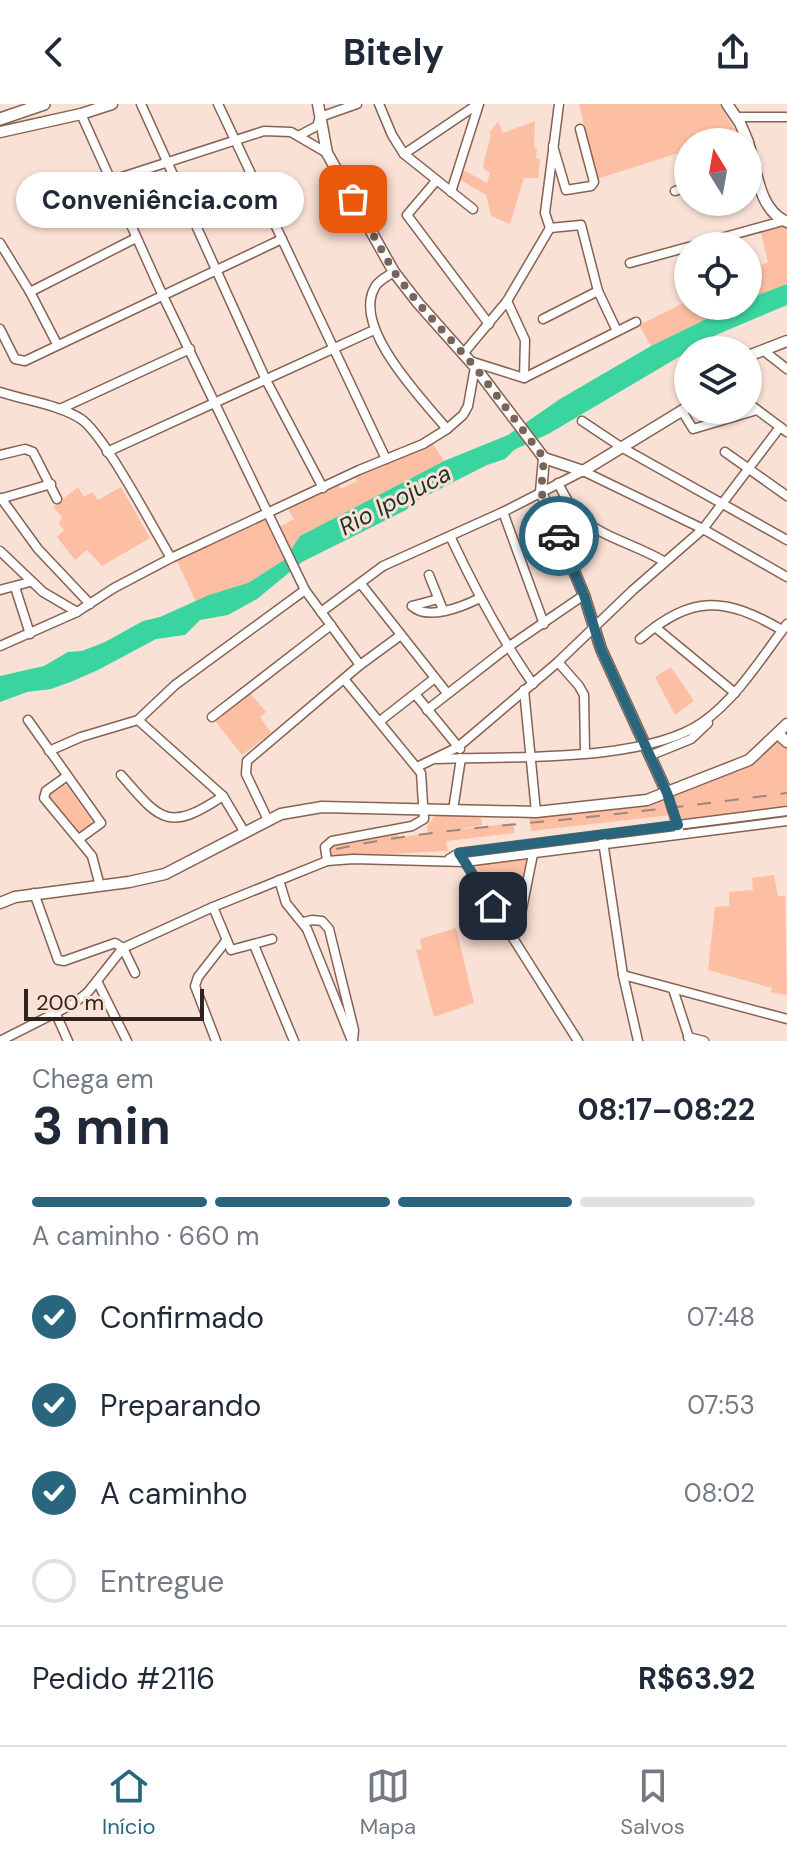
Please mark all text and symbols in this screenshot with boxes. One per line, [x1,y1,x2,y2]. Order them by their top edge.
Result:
text: Bitely [343,29,444,76]
icon: back [32,30,76,74]
icon: share [711,30,755,74]
north arrow [674,128,762,216]
map controls [674,128,762,424]
pin [319,165,387,233]
callout: Conveniência.com [17,171,305,227]
icon: bag [331,177,375,221]
text: Conveniência.com [42,183,278,217]
button: locate [674,232,762,320]
button: layers [674,336,762,424]
water label: Rio Ipojuca [333,457,456,542]
courier [519,496,599,576]
icon: car [537,514,581,558]
pin [459,872,527,940]
icon: home [471,884,515,928]
scale bar [24,985,204,1021]
text: 200 m [36,988,104,1017]
text: Chega em [32,1062,154,1096]
text: 08:17–08:22 [577,1090,755,1129]
text: 3 min [32,1092,171,1160]
text: A caminho · 660 m [32,1219,259,1253]
icon: check [32,1295,76,1339]
text: Confirmado [100,1298,264,1337]
text: 07:48 [687,1300,755,1334]
icon: check [32,1383,76,1427]
text: Preparando [100,1386,261,1425]
text: 07:53 [687,1388,755,1422]
icon: check [32,1471,76,1515]
text: A caminho [100,1474,248,1513]
text: 08:02 [684,1476,755,1510]
text: Entregue [100,1562,224,1601]
text: Pedido #2116 [32,1659,215,1698]
text: R$63.92 [638,1659,755,1698]
tab: Início [102,1764,156,1841]
tab: Mapa [360,1764,416,1841]
tab: Salvos [620,1764,685,1841]

